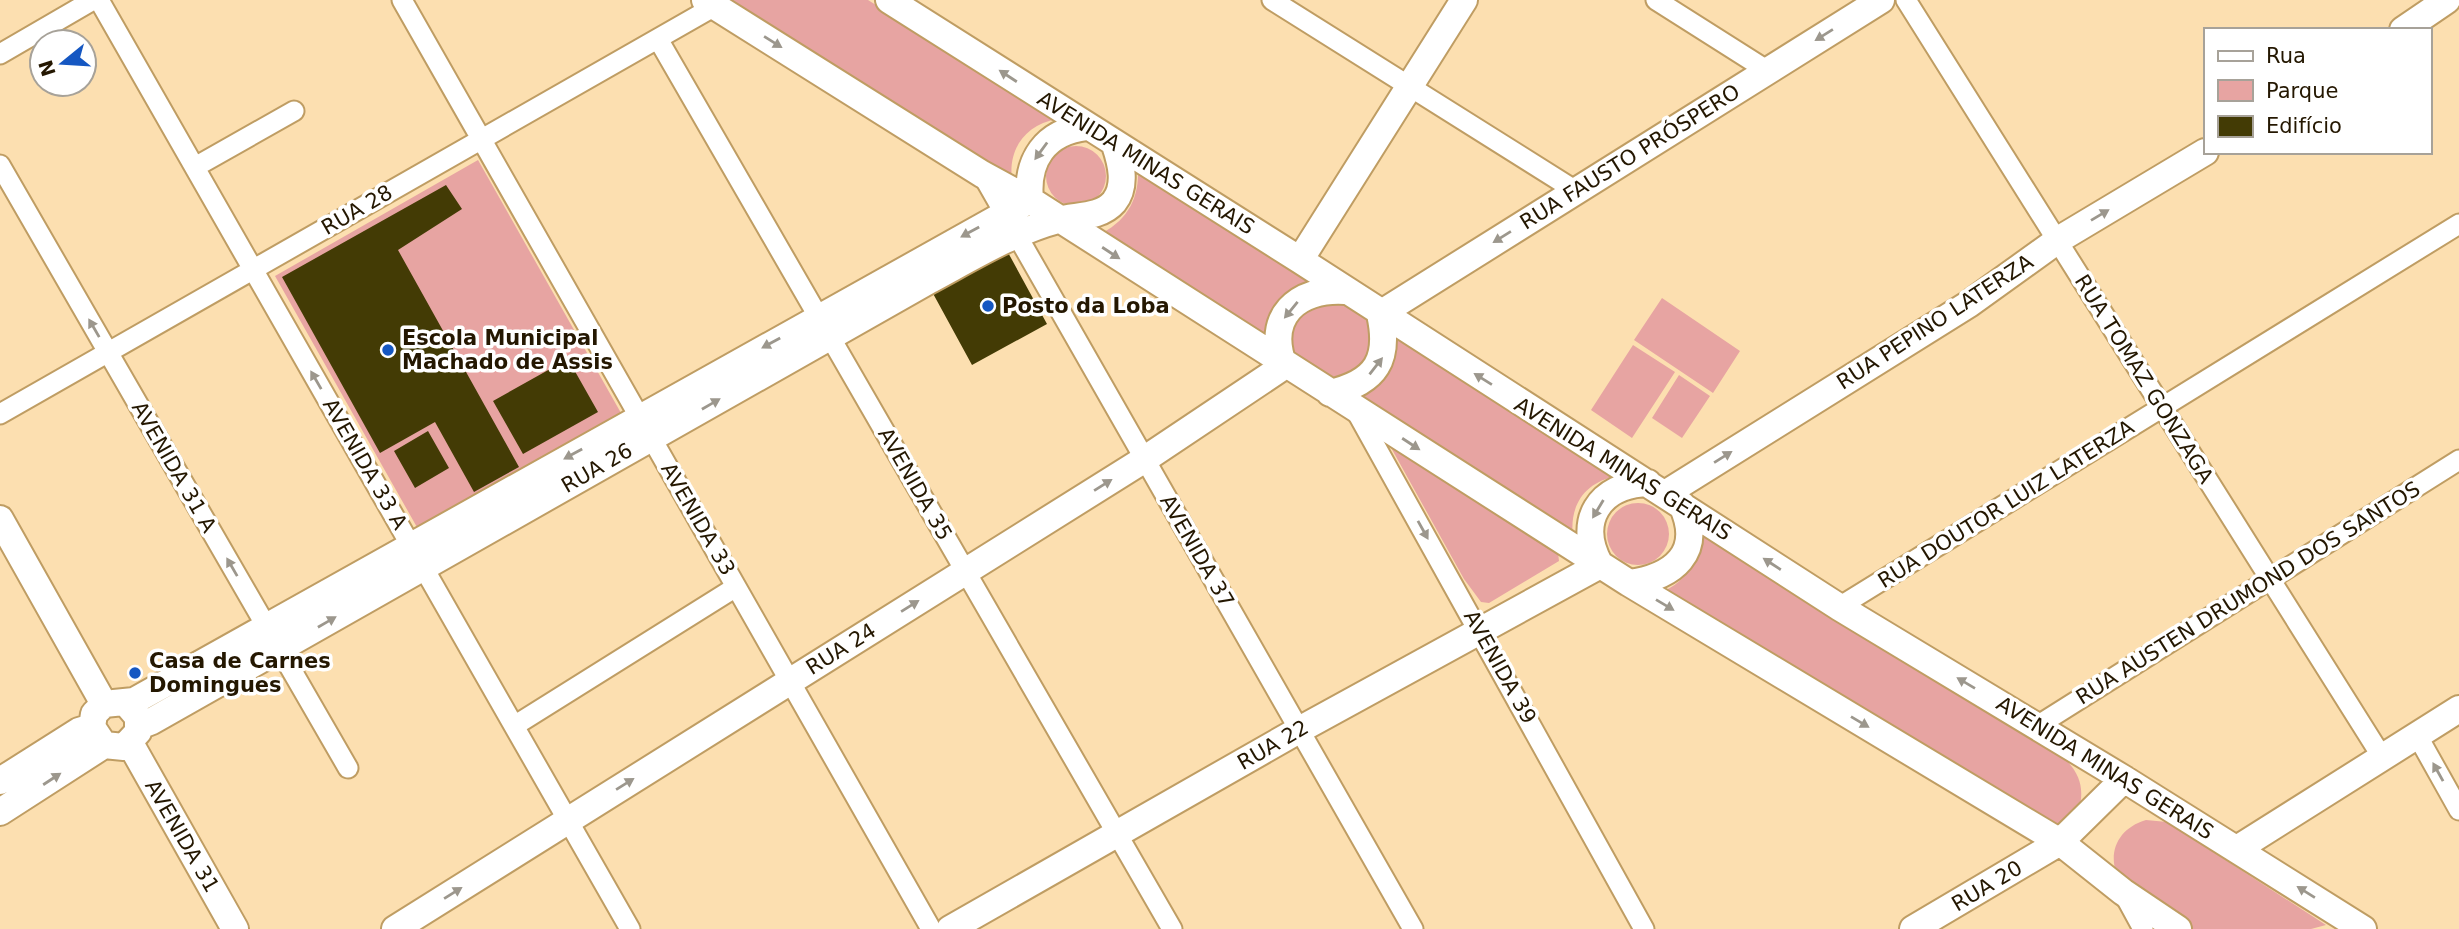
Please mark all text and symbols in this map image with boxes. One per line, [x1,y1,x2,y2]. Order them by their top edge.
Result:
north arrow [28,28,98,98]
legend [2204,28,2431,154]
one-way arrow [1815,29,1834,42]
one-way arrow [763,36,782,49]
text: Rua [2266,44,2306,68]
text: N [34,57,60,79]
one-way arrow [998,70,1017,83]
street label: RUA FAUSTO PRÓSPERO [1515,79,1744,235]
text: Parque [2266,79,2338,103]
street label: AVENIDA MINAS GERAIS [1033,86,1259,240]
text: Edifício [2266,114,2342,138]
one-way arrow [1034,141,1049,159]
street label: RUA 28 [317,180,397,240]
one-way arrow [2090,209,2109,221]
one-way arrow [960,226,979,238]
one-way arrow [1493,230,1512,243]
one-way arrow [1102,246,1120,260]
street label: RUA PEPINO LATERZA [1832,249,2038,394]
street label: RUA TOMAZ GONZAGA [2070,270,2218,488]
place label: Posto da Loba [1002,294,1170,318]
marker: Posto da Loba [980,298,996,314]
one-way arrow [1283,300,1298,318]
one-way arrow [88,318,100,338]
place label: Escola Municipal Machado de Assis [402,326,613,374]
one-way arrow [761,337,781,349]
marker: Escola Municipal Machado de Assis [380,342,396,358]
one-way arrow [1369,357,1384,375]
one-way arrow [310,370,322,389]
one-way arrow [1473,373,1492,386]
street label: AVENIDA MINAS GERAIS [1510,392,1736,546]
street label: AVENIDA 33 A [318,394,412,534]
street label: AVENIDA 31 A [127,397,221,537]
one-way arrow [701,398,721,410]
street label: RUA DOUTOR LUIZ LATERZA [1874,415,2139,593]
street label: AVENIDA 35 [873,423,957,545]
one-way arrow [1401,437,1421,450]
street label: RUA 26 [557,438,637,498]
one-way arrow [563,448,582,460]
one-way arrow [1713,451,1733,464]
street label: AVENIDA 33 [656,458,740,580]
street label: RUA AUSTEN DRUMOND DOS SANTOS [2072,477,2424,709]
one-way arrow [1094,479,1113,492]
street label: AVENIDA 37 [1155,490,1239,612]
one-way arrow [1592,499,1604,518]
one-way arrow [1417,521,1429,540]
one-way arrow [226,558,238,577]
one-way arrow [1763,558,1782,571]
one-way arrow [901,599,920,612]
one-way arrow [1655,599,1675,611]
street label: AVENIDA 39 [1459,606,1541,728]
one-way arrow [318,616,337,628]
street label: RUA 24 [802,618,880,680]
place label: Casa de Carnes Domingues [149,649,331,697]
marker: Casa de Carnes Domingues [127,665,143,681]
one-way arrow [1957,677,1976,689]
street label: AVENIDA MINAS GERAIS [1992,691,2218,845]
street label: RUA 22 [1233,715,1313,775]
one-way arrow [1851,716,1870,728]
one-way arrow [2432,762,2444,782]
one-way arrow [43,772,62,785]
street label: AVENIDA 31 [140,775,224,897]
one-way arrow [616,777,635,790]
street label: RUA 20 [1948,856,2026,916]
one-way arrow [443,886,463,899]
one-way arrow [2296,886,2315,899]

